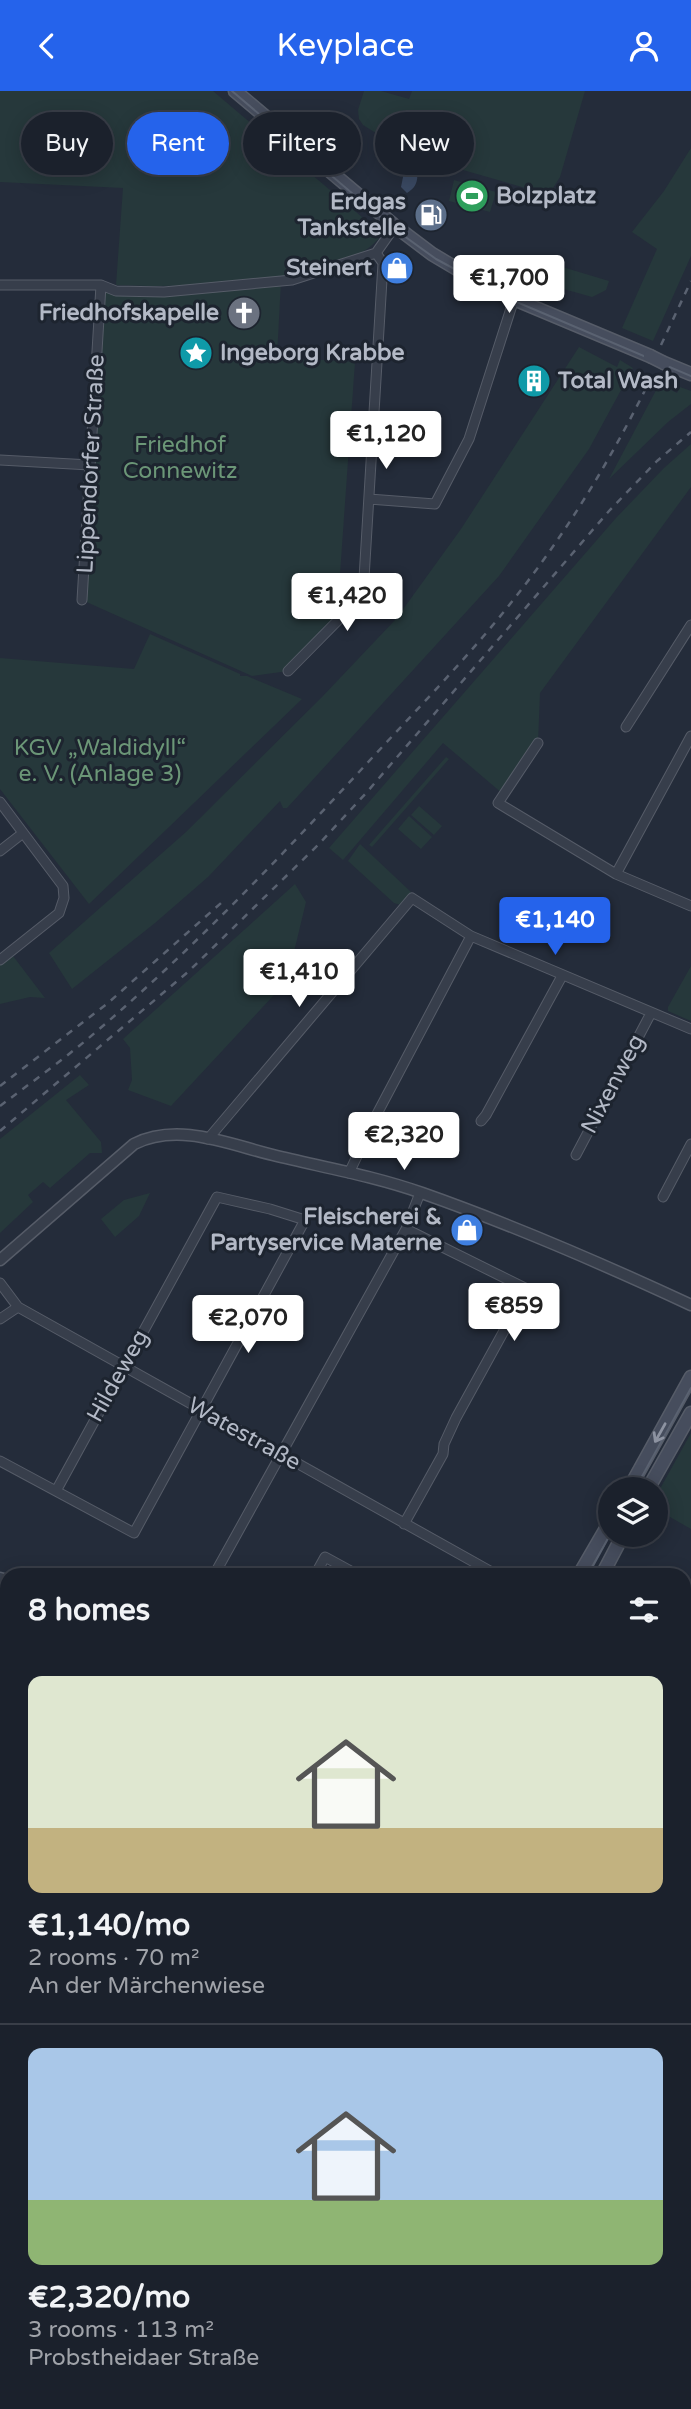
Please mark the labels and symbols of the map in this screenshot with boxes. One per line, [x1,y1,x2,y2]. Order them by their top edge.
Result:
sports icon: Bolzplatz [453,177,491,215]
place label: Bolzplatz [496,182,596,210]
place label: Erdgas Tankstelle [296,188,406,242]
fuel station icon: Erdgas Tankstelle [412,196,450,234]
shop icon: Steinert [378,249,416,287]
place label: Steinert [286,254,372,282]
pin: €1,700 [452,255,566,315]
church icon: Friedhofskapelle [225,294,263,332]
place label: Friedhofskapelle [39,299,219,327]
place icon: Ingeborg Krabbe [177,334,215,372]
place label: Ingeborg Krabbe [220,339,405,367]
street label: Lippendorfer Straße [71,354,111,574]
building icon: Total Wash [515,362,553,400]
place label: Total Wash [557,367,678,395]
pin: €1,120 [329,411,443,471]
park label: Friedhof Connewitz [123,431,237,485]
pin: €1,420 [290,573,404,633]
park label: KGV „Waldidyll“ e. V. (Anlage 3) [14,734,186,788]
pin: €1,140 [498,897,612,957]
pin: €1,410 [242,949,356,1009]
street label: Nixenweg [575,1030,651,1138]
pin: €2,320 [347,1112,461,1172]
place label: Fleischerei & Partyservice Materne [210,1203,442,1257]
shop icon: Fleischerei & Partyservice Materne [448,1211,486,1249]
pin: €859 [473,1283,555,1343]
pin: €2,070 [191,1295,305,1355]
street label: Hildeweg [81,1325,155,1427]
street label: Watestraße [183,1391,305,1477]
one-way arrow [653,1422,666,1443]

